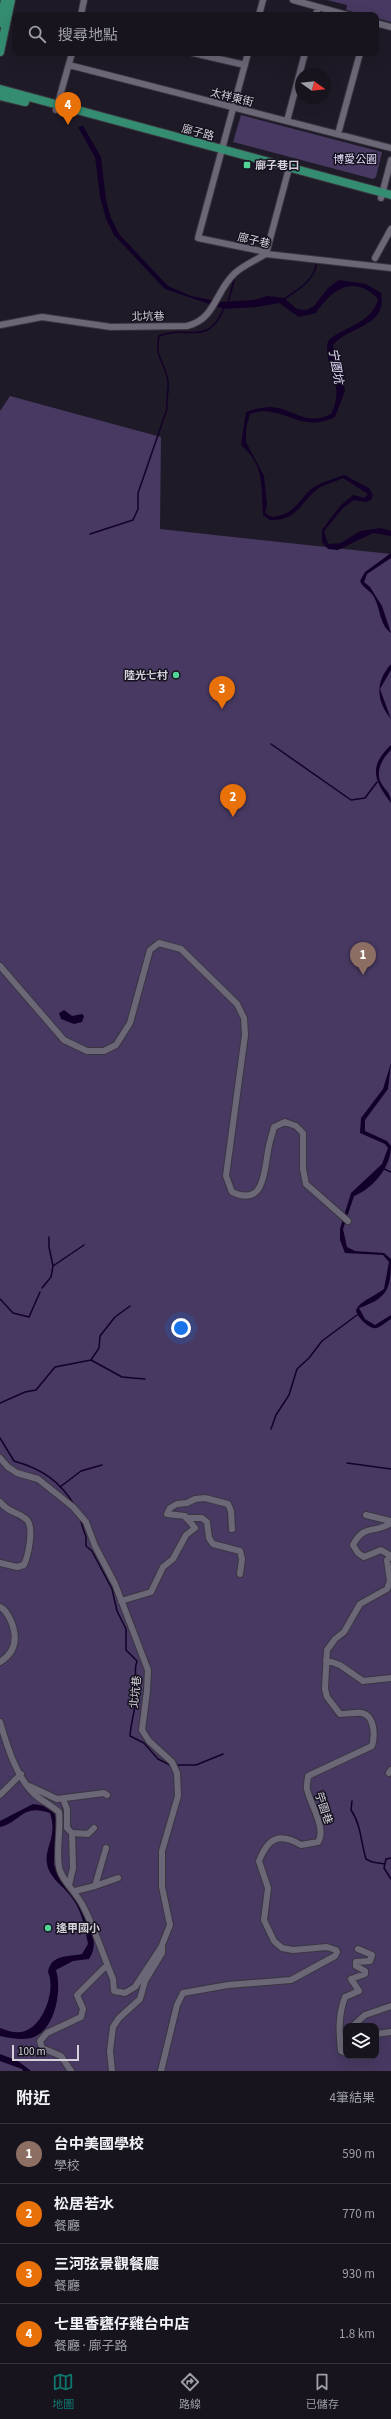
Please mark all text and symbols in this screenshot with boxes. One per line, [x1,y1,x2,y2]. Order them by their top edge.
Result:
search box [12,12,379,56]
icon: search [26,23,48,45]
text: 搜尋地點 [58,25,118,46]
north arrow [295,68,331,104]
street label: 太祥東街 [209,85,255,110]
pin: 4 [55,92,81,125]
street label: 廍子路 [180,121,216,144]
park label: 博愛公園 [333,152,377,167]
place label: 廍子巷口 [255,158,299,173]
marker: 廍子巷口 [242,160,252,170]
street label: 廍子巷 [236,229,272,252]
street label: 北坑巷 [131,309,165,324]
water label: 宁園坑 [324,347,347,387]
place label: 陸光七村 [124,668,168,683]
marker: 陸光七村 [171,670,181,680]
pin: 3 [209,676,235,709]
pin: 2 [220,784,246,817]
pin: 1 [350,942,376,975]
your location [171,1318,191,1338]
street label: 北坑巷 [126,1675,145,1709]
street label: 苧園巷 [311,1790,336,1826]
place label: 逢甲國小 [56,1921,100,1936]
marker: 逢甲國小 [43,1923,53,1933]
map controls [343,2023,379,2059]
button: layers [343,2023,379,2059]
scale bar [12,2043,79,2062]
text: 100 m [18,2044,46,2059]
text: 附近 [16,2087,50,2111]
text: 4筆結果 [330,2089,375,2107]
text: 台中美國學校 [54,2134,144,2155]
text: 1 [26,2145,32,2163]
text: 590 m [342,2145,375,2163]
text: 學校 [54,2157,80,2175]
text: 松居若水 [54,2194,114,2215]
text: 2 [26,2205,32,2223]
text: 770 m [342,2205,375,2223]
text: 餐廳 [54,2217,80,2235]
text: 三河弦景觀餐廳 [54,2254,159,2275]
text: 3 [26,2265,32,2283]
text: 930 m [342,2265,375,2283]
text: 餐廳 [54,2277,80,2295]
text: 七里香甕仔雞台中店 [54,2314,189,2335]
text: 4 [26,2325,32,2343]
text: 1.8 km [339,2325,375,2343]
text: 餐廳 · 廍子路 [54,2337,127,2355]
tab: 地圖 [52,2371,74,2412]
tab: 路線 [179,2371,201,2412]
tab: 已儲存 [306,2371,339,2412]

